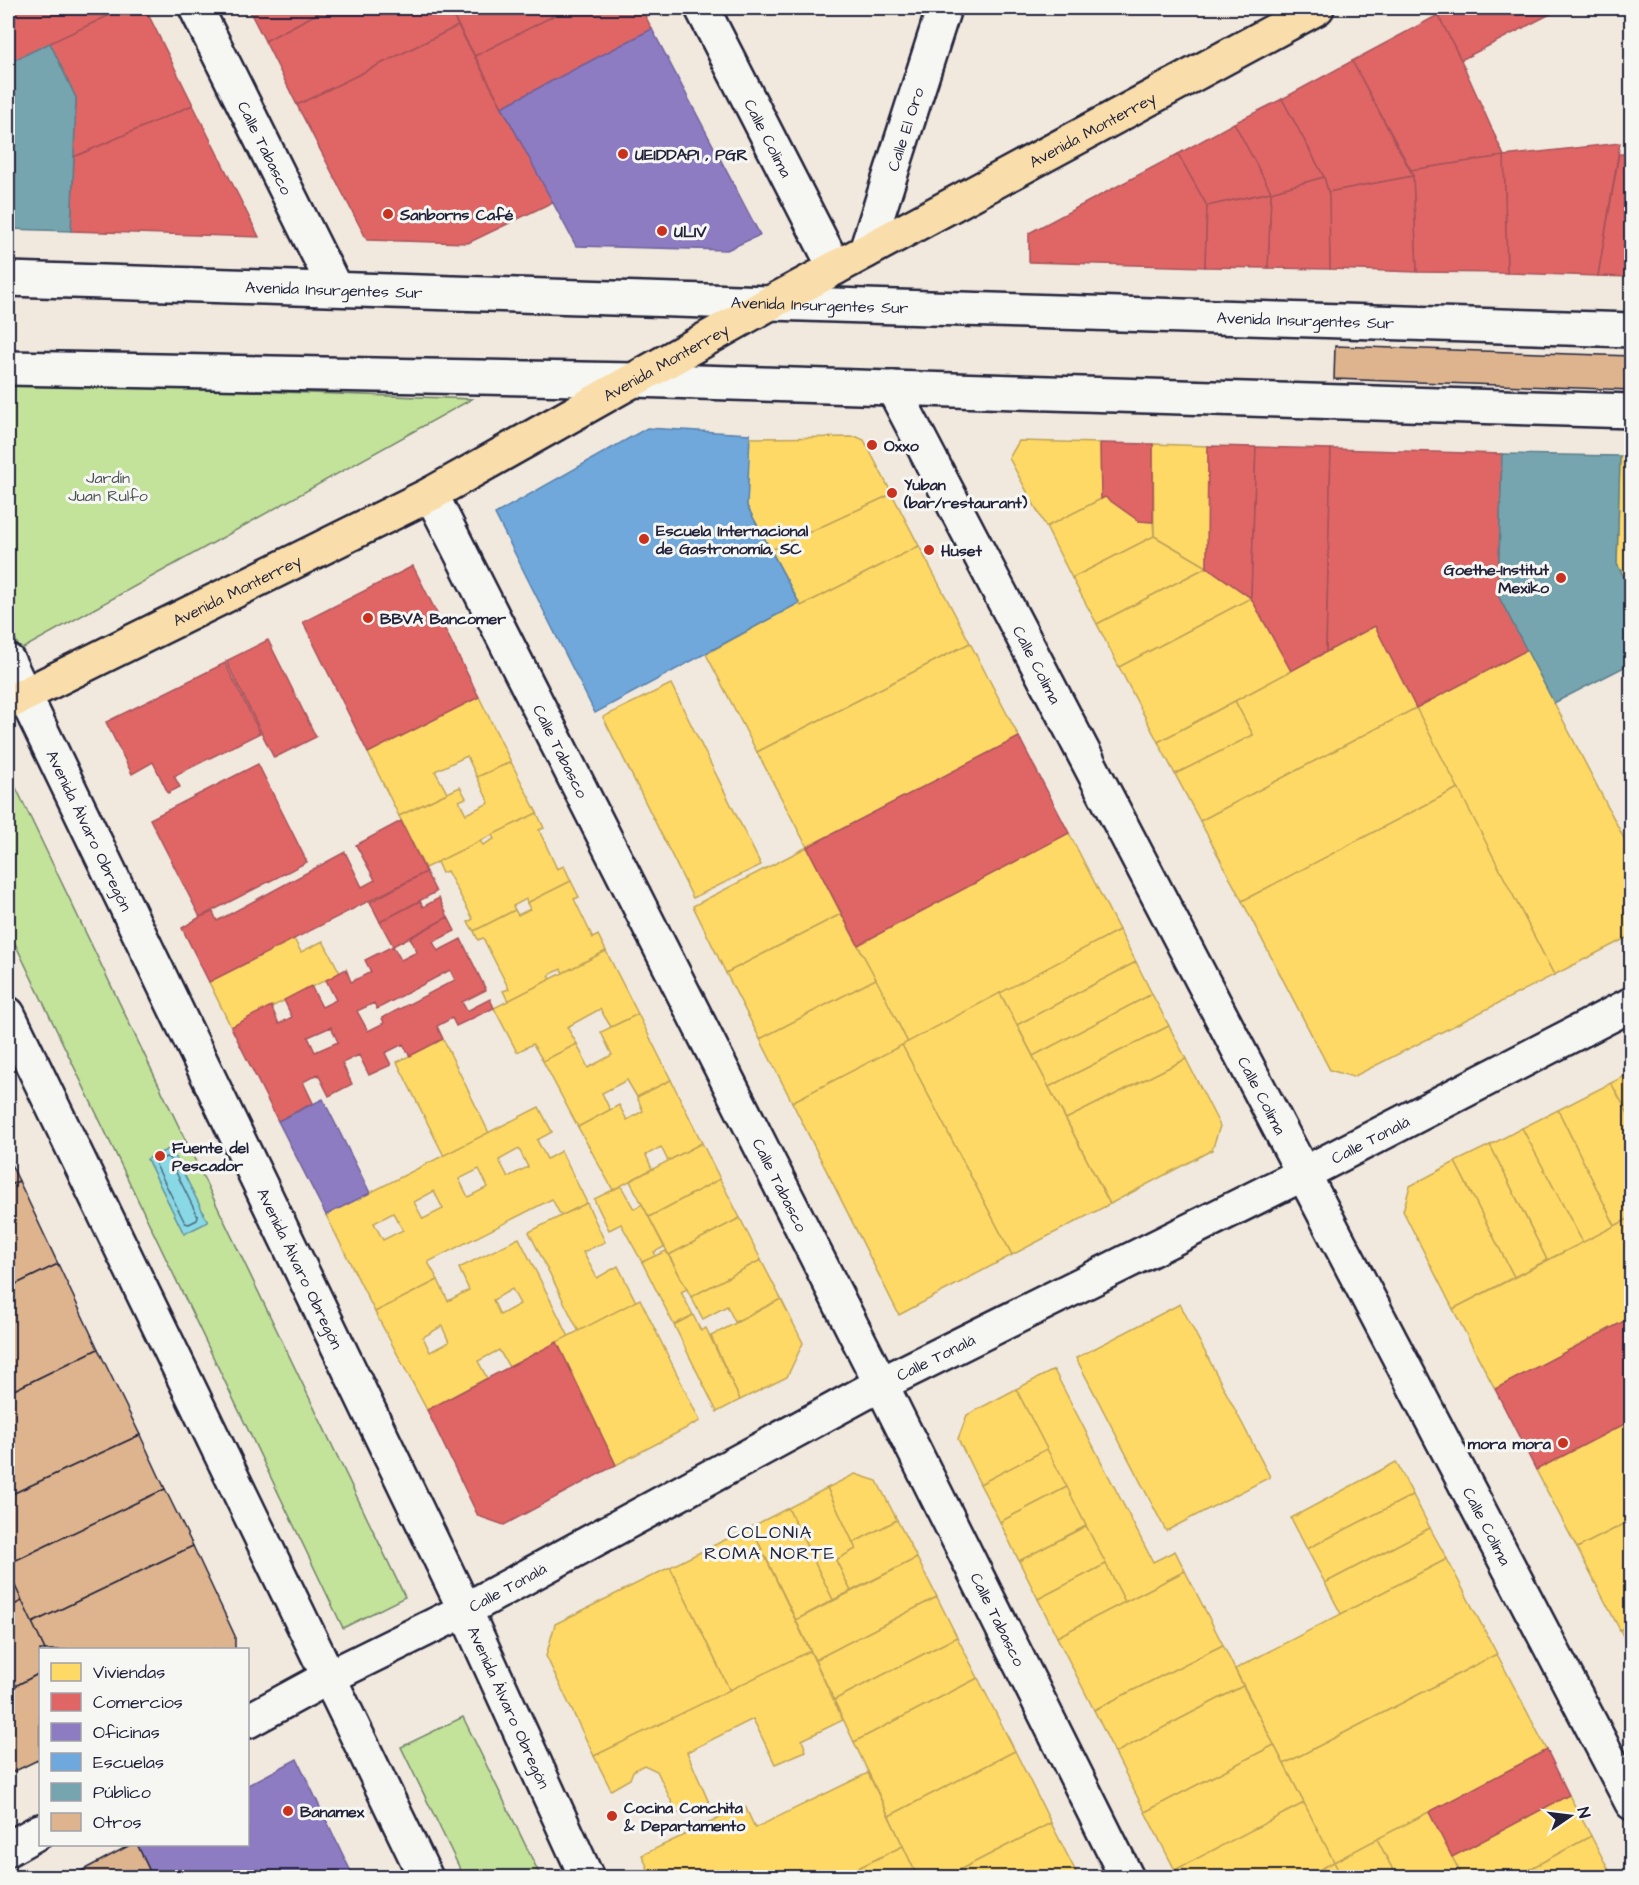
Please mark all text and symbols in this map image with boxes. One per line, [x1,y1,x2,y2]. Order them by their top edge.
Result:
street label: Calle El Oro [882,85,930,174]
street label: Avenida Monterrey [1026,87,1161,173]
street label: Calle Colima [738,95,797,181]
street label: Calle Tabasco [232,98,297,199]
place label: UEIDDAPI , PGR [635,144,748,166]
marker: UEIDDAPI , PGR [616,147,630,161]
place label: Sanborns Café [399,204,514,226]
marker: Sanborns Café [381,207,395,221]
place label: ULIV [674,221,707,243]
marker: ULIV [655,224,669,238]
street label: Avenida Insurgentes Sur [245,276,423,304]
street label: Avenida Insurgentes Sur [731,292,909,319]
street label: Avenida Insurgentes Sur [1216,307,1395,335]
street label: Avenida Monterrey [599,319,733,407]
place label: Oxxo [884,435,920,457]
marker: Oxxo [865,438,879,452]
park label: Jardín Juan Rulfo [68,467,148,507]
place label: Yuban (bar/restaurant) [903,474,1028,514]
marker: Yuban (bar/restaurant) [885,486,899,500]
place label: Escuela Internacional de Gastronomía, SC [655,520,809,560]
marker: Escuela Internacional de Gastronomía, SC [637,532,651,546]
place label: Huset [941,540,983,562]
marker: Huset [922,543,936,557]
street label: Avenida Monterrey [169,550,306,632]
place label: Goethe-Institut Mexiko [1444,559,1550,599]
marker: Goethe-Institut Mexiko [1554,571,1568,585]
place label: BBVA Bancomer [380,608,506,630]
marker: BBVA Bancomer [361,611,375,625]
street label: Calle Colima [1007,622,1066,708]
street label: Calle Tabasco [527,701,593,802]
street label: Avenida Álvaro Obregón [41,747,137,915]
street label: Calle Colima [1232,1053,1291,1139]
street label: Calle Tonalá [1328,1111,1413,1170]
street label: Calle Tabasco [747,1135,812,1236]
place label: Fuente del Pescador [172,1137,249,1177]
marker: Fuente del Pescador [153,1149,167,1163]
street label: Avenida Álvaro Obregón [251,1185,348,1353]
street label: Calle Tonalá [893,1329,979,1387]
place label: mora mora [1468,1433,1552,1455]
marker: mora mora [1556,1436,1570,1450]
street label: Calle Colima [1457,1484,1516,1570]
district label: COLONIA ROMA NORTE [704,1520,836,1566]
street label: Calle Tonalá [465,1558,551,1618]
street label: Calle Tabasco [965,1569,1030,1670]
street label: Avenida Álvaro Obregón [462,1623,555,1792]
legend [39,1648,249,1846]
text: Viviendas [93,1660,165,1685]
text: Comercios [93,1690,183,1715]
text: Oficinas [93,1720,160,1745]
text: Escuelas [93,1750,164,1775]
text: Público [93,1780,151,1805]
north arrow [1540,1786,1600,1846]
place label: Cocina Conchita & Departamento [623,1797,746,1837]
place label: Banamex [300,1801,365,1823]
marker: Banamex [281,1804,295,1818]
text: N [1572,1805,1595,1820]
marker: Cocina Conchita & Departamento [605,1809,619,1823]
text: Otros [93,1810,141,1835]

